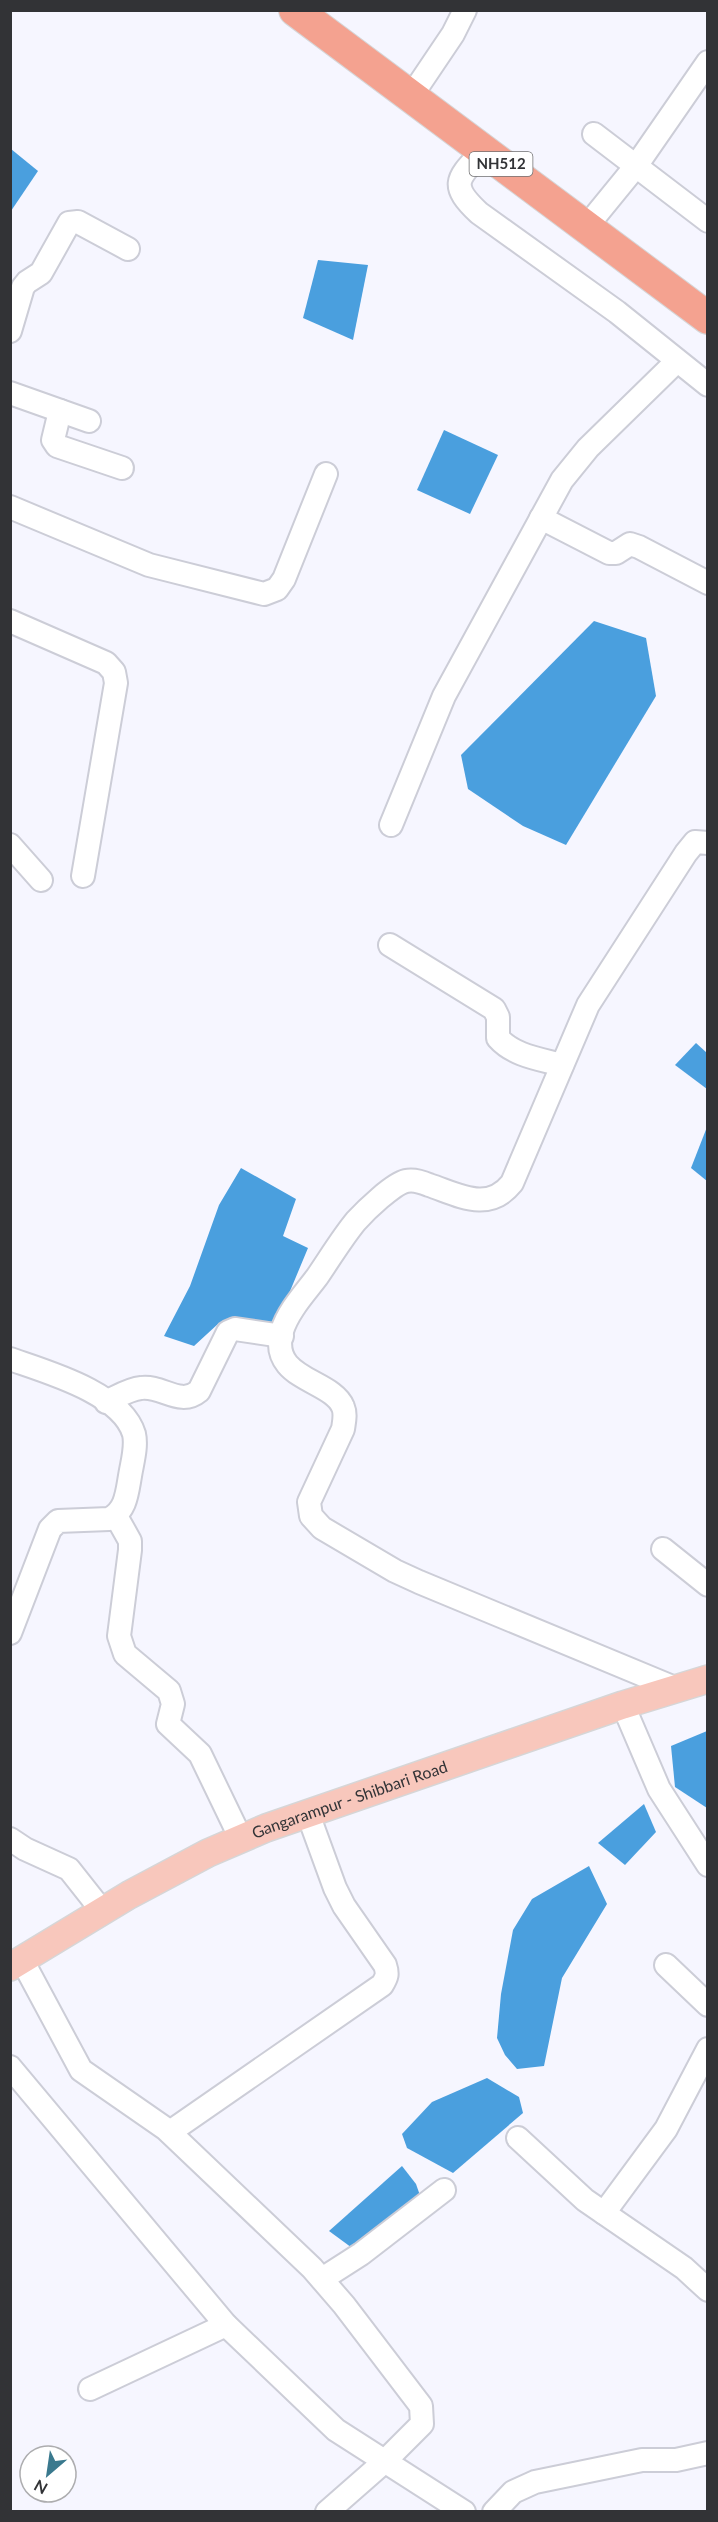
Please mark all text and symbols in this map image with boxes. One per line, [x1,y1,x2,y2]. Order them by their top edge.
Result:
road number: NH512 [470,152,532,176]
street label: Gangarampur - Shibbari Road [249,1756,450,1842]
north arrow [18,2444,78,2504]
text: N [30,2476,50,2499]

